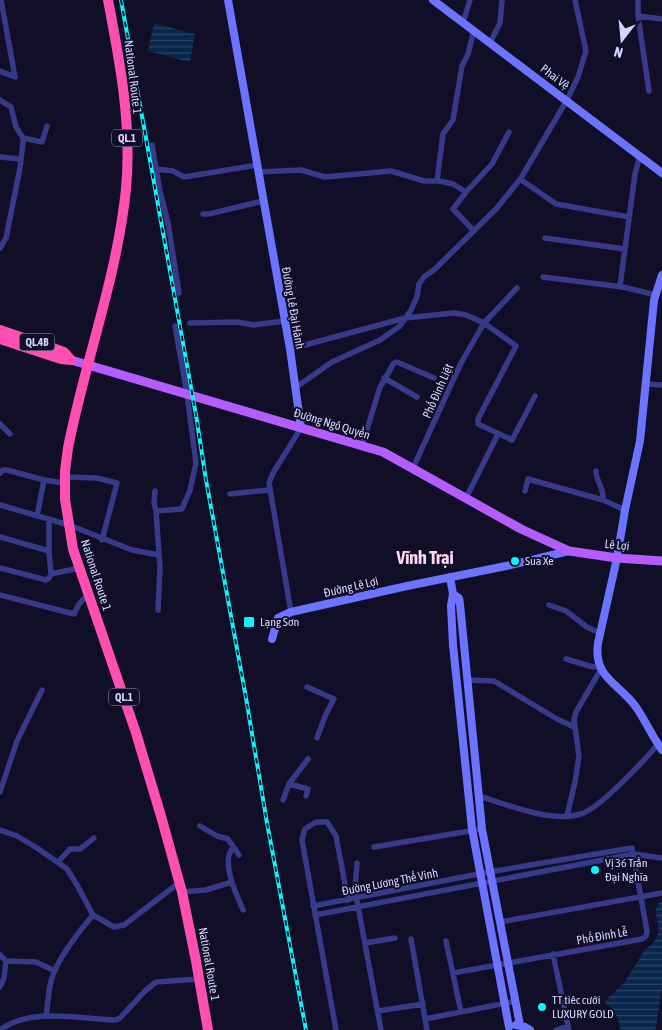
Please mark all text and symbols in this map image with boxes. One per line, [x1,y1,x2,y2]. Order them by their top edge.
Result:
north arrow [597,15,647,65]
street label: National Route 1 [122,39,145,115]
text: N [612,44,625,61]
street label: Phai Vệ [538,62,572,92]
road number: QL.1 [112,130,142,146]
street label: Đường Lê Đại Hành [279,266,307,350]
road number: QL.4B [20,334,54,351]
street label: Phố Đinh Liệt [420,361,456,420]
street label: Đường Ngô Quyền [292,406,372,442]
street label: Lê Lợi [604,537,630,553]
street label: National Route 1 [78,538,114,613]
district label: Vĩnh Trại [395,547,454,568]
place label: Sua Xe [525,554,554,568]
marker: Sua Xe [509,555,521,567]
street label: Đường Lê Lợi [322,574,380,600]
marker: Lạng Sơn [242,615,256,629]
place label: Lạng Sơn [260,615,299,629]
road number: QL.1 [109,689,139,706]
place label: Vị 36 Trần Đại Nghĩa [605,856,648,884]
marker: Vị 36 Trần Đại Nghĩa [589,864,601,876]
street label: Đường Lương Thế Vinh [341,866,439,898]
street label: Phố Đinh Lễ [575,925,629,947]
street label: National Route 1 [196,926,222,1002]
place label: TT tiêc cưới LUXURY GOLD [552,993,614,1021]
marker: TT tiêc cưới LUXURY GOLD [536,1001,548,1013]

